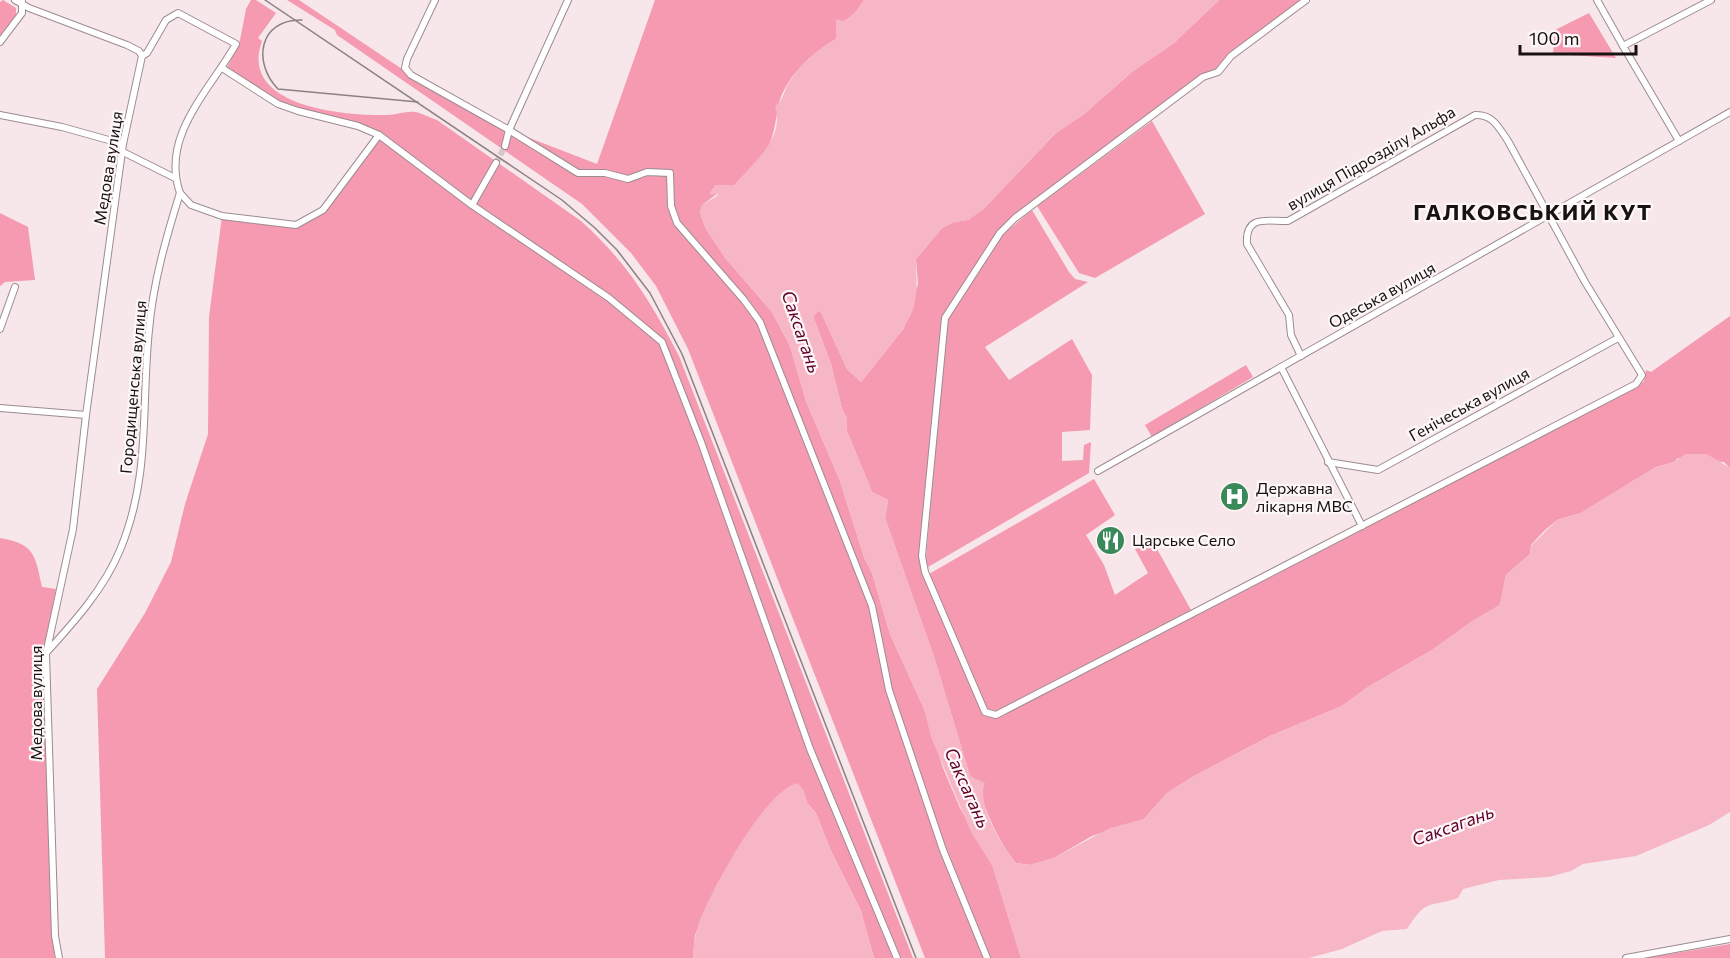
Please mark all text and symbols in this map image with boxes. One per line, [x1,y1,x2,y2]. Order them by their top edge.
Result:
scale bar [1520,18,1636,56]
text: 100 m [1529,27,1579,49]
street label: вулиця Підрозділу Альфа [1283,102,1458,214]
street label: Медова вулиця [89,110,126,226]
district label: ГАЛКОВСЬКИЙ КУТ [1413,198,1653,225]
street label: Одеська вулиця [1325,257,1438,332]
water label: Саксагань [778,288,826,376]
street label: Городищенська вулиця [115,299,150,475]
street label: Генічеська вулиця [1405,363,1532,445]
place label: Державна лікарня МВС [1256,478,1353,515]
hospital icon: Державна лікарня МВС [1219,481,1251,513]
restaurant icon: Царське Село [1095,524,1127,556]
place label: Царське Село [1132,530,1236,549]
street label: Медова вулиця [26,646,45,760]
water label: Саксагань [940,744,995,831]
water label: Саксагань [1409,800,1497,850]

